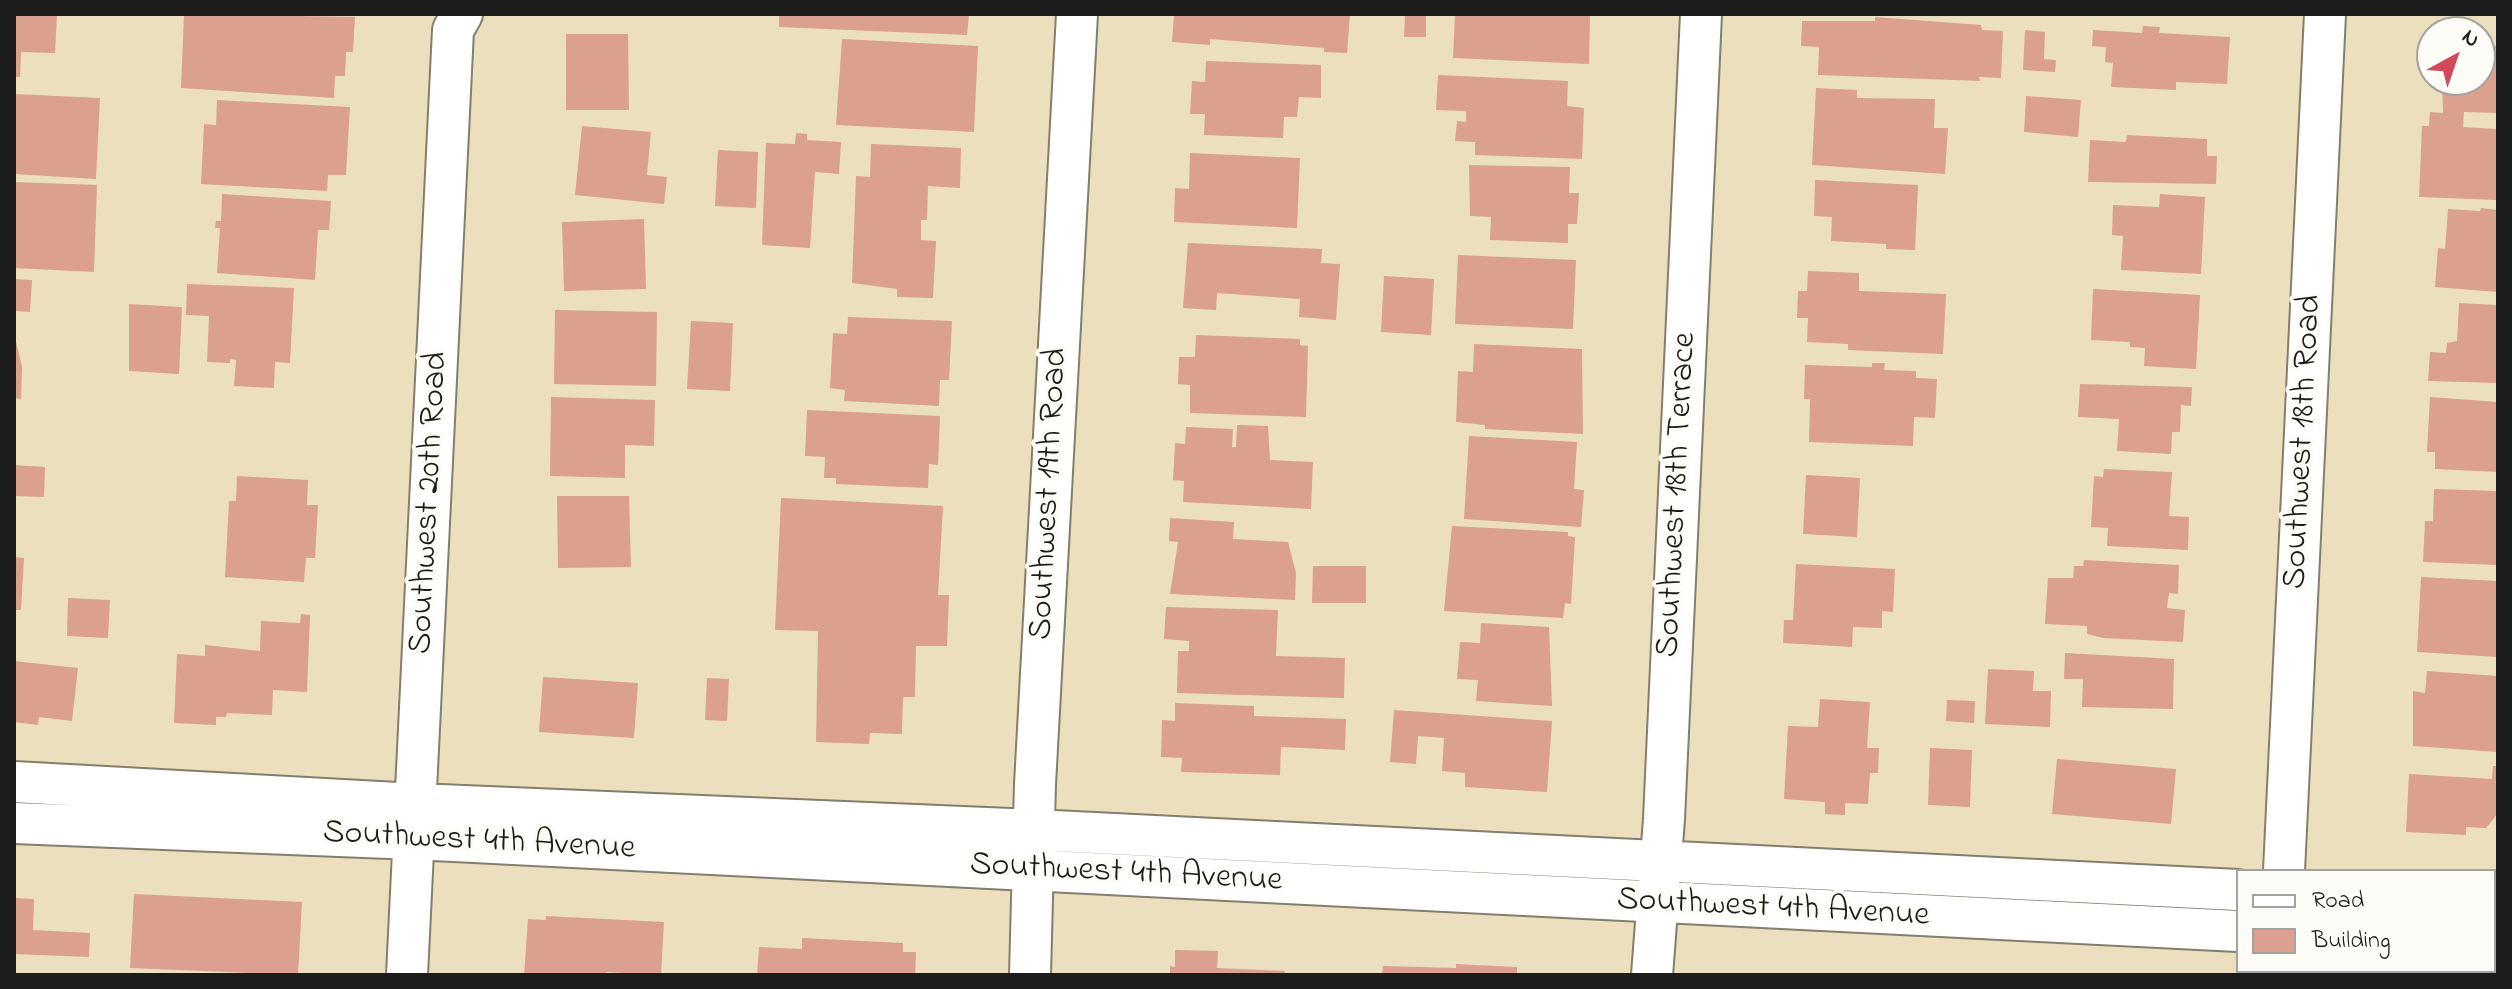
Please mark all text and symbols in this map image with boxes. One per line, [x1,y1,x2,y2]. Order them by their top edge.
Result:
north arrow [2416,16,2496,96]
text: N [2454,22,2486,56]
street label: Southwest 18th Road [2277,294,2333,590]
street label: Southwest 18th Terrace [1650,331,1708,659]
street label: Southwest 19th Road [1023,347,1079,641]
street label: Southwest 20th Road [403,351,459,655]
street label: Southwest 4th Avenue [322,814,636,872]
street label: Southwest 4th Avenue [969,846,1283,904]
legend [2236,869,2496,973]
street label: Southwest 4th Avenue [1616,881,1930,939]
text: Road [2312,884,2364,919]
text: Building [2312,924,2391,959]

